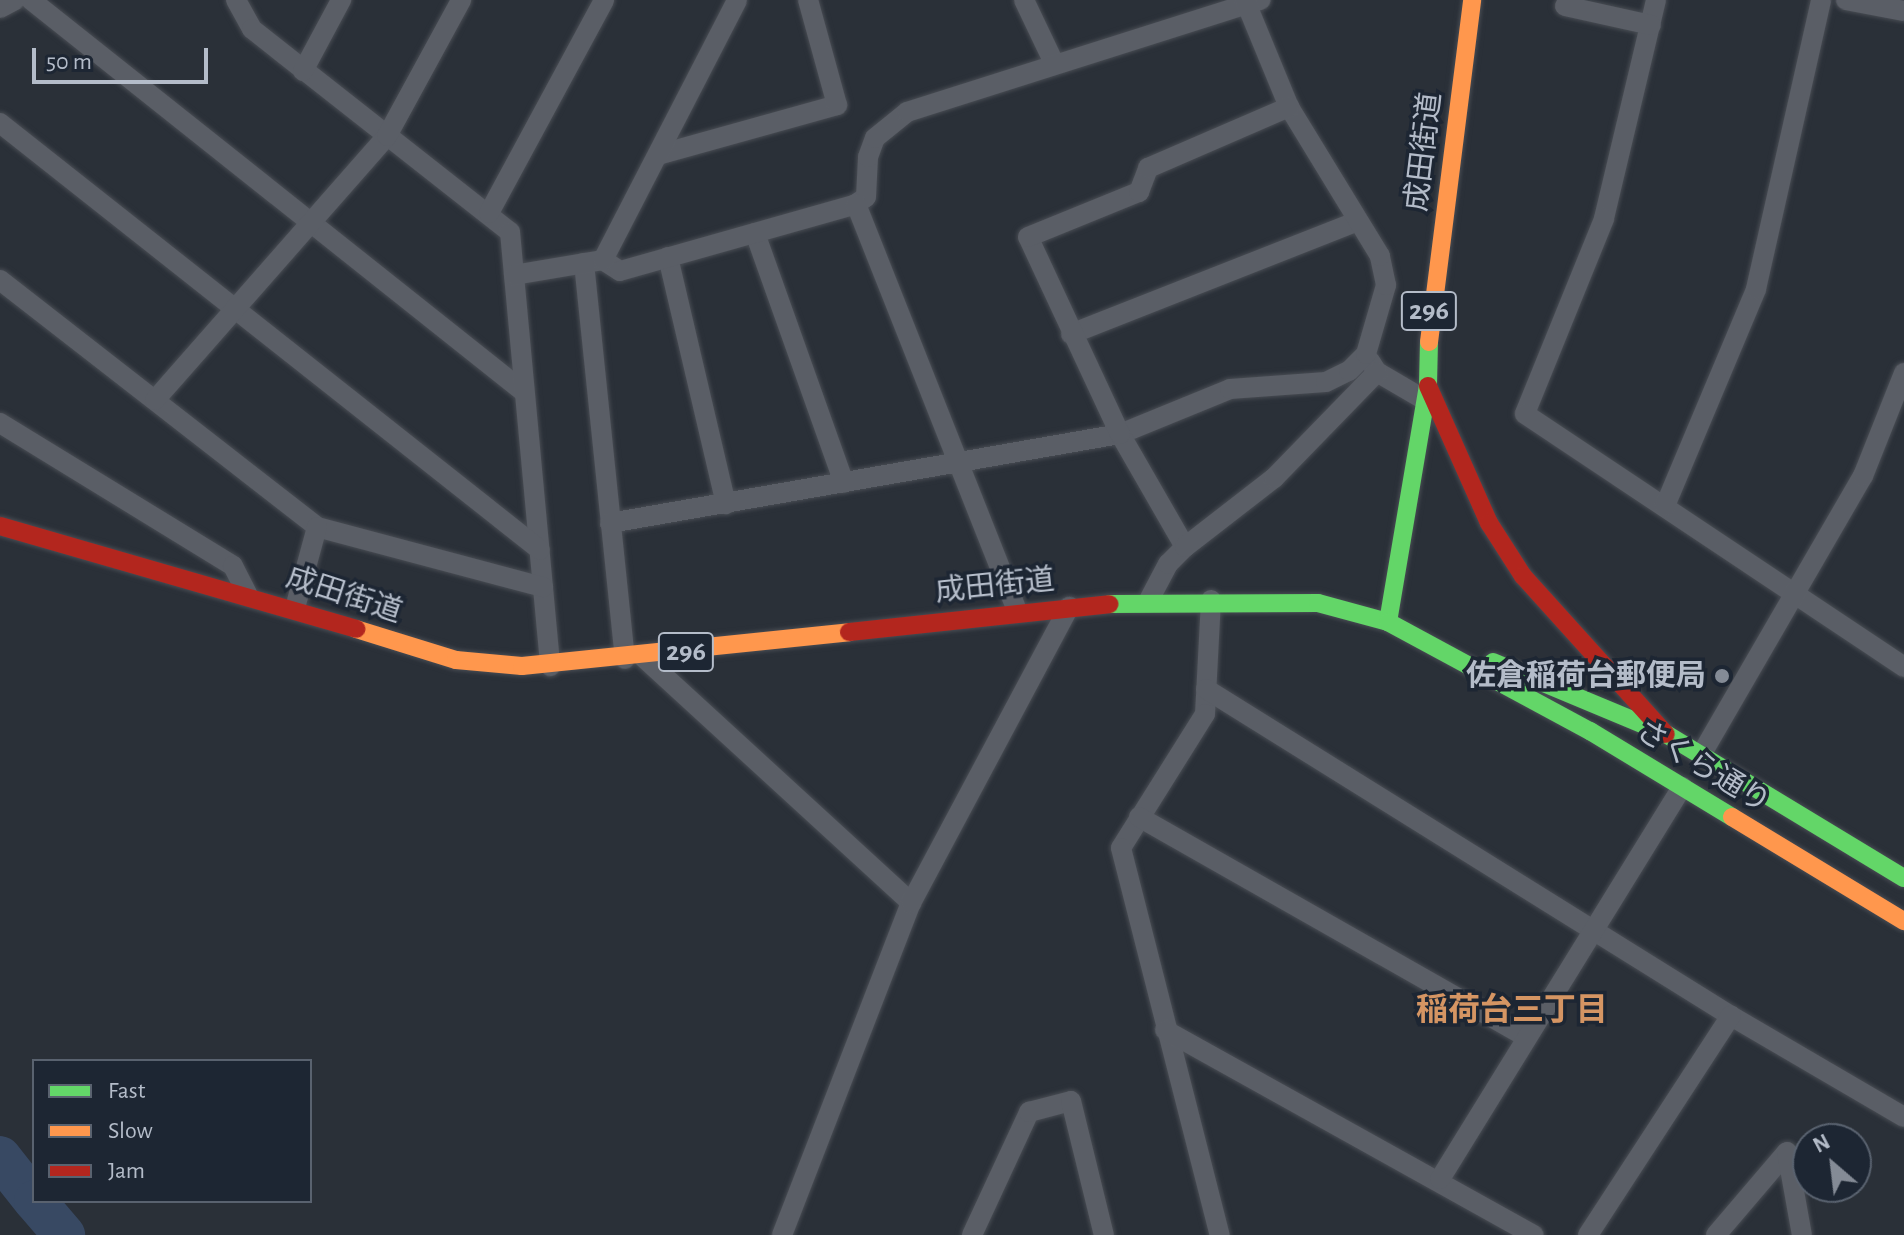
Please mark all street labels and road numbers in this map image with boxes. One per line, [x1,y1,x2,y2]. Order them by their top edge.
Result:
street label: 成田街道 [1399,90,1449,214]
road number: 296 [1399,287,1459,335]
street label: 成田街道 [281,559,407,631]
street label: 成田街道 [933,562,1057,610]
road number: 296 [656,628,716,676]
street label: さくら通り [1629,713,1777,821]

